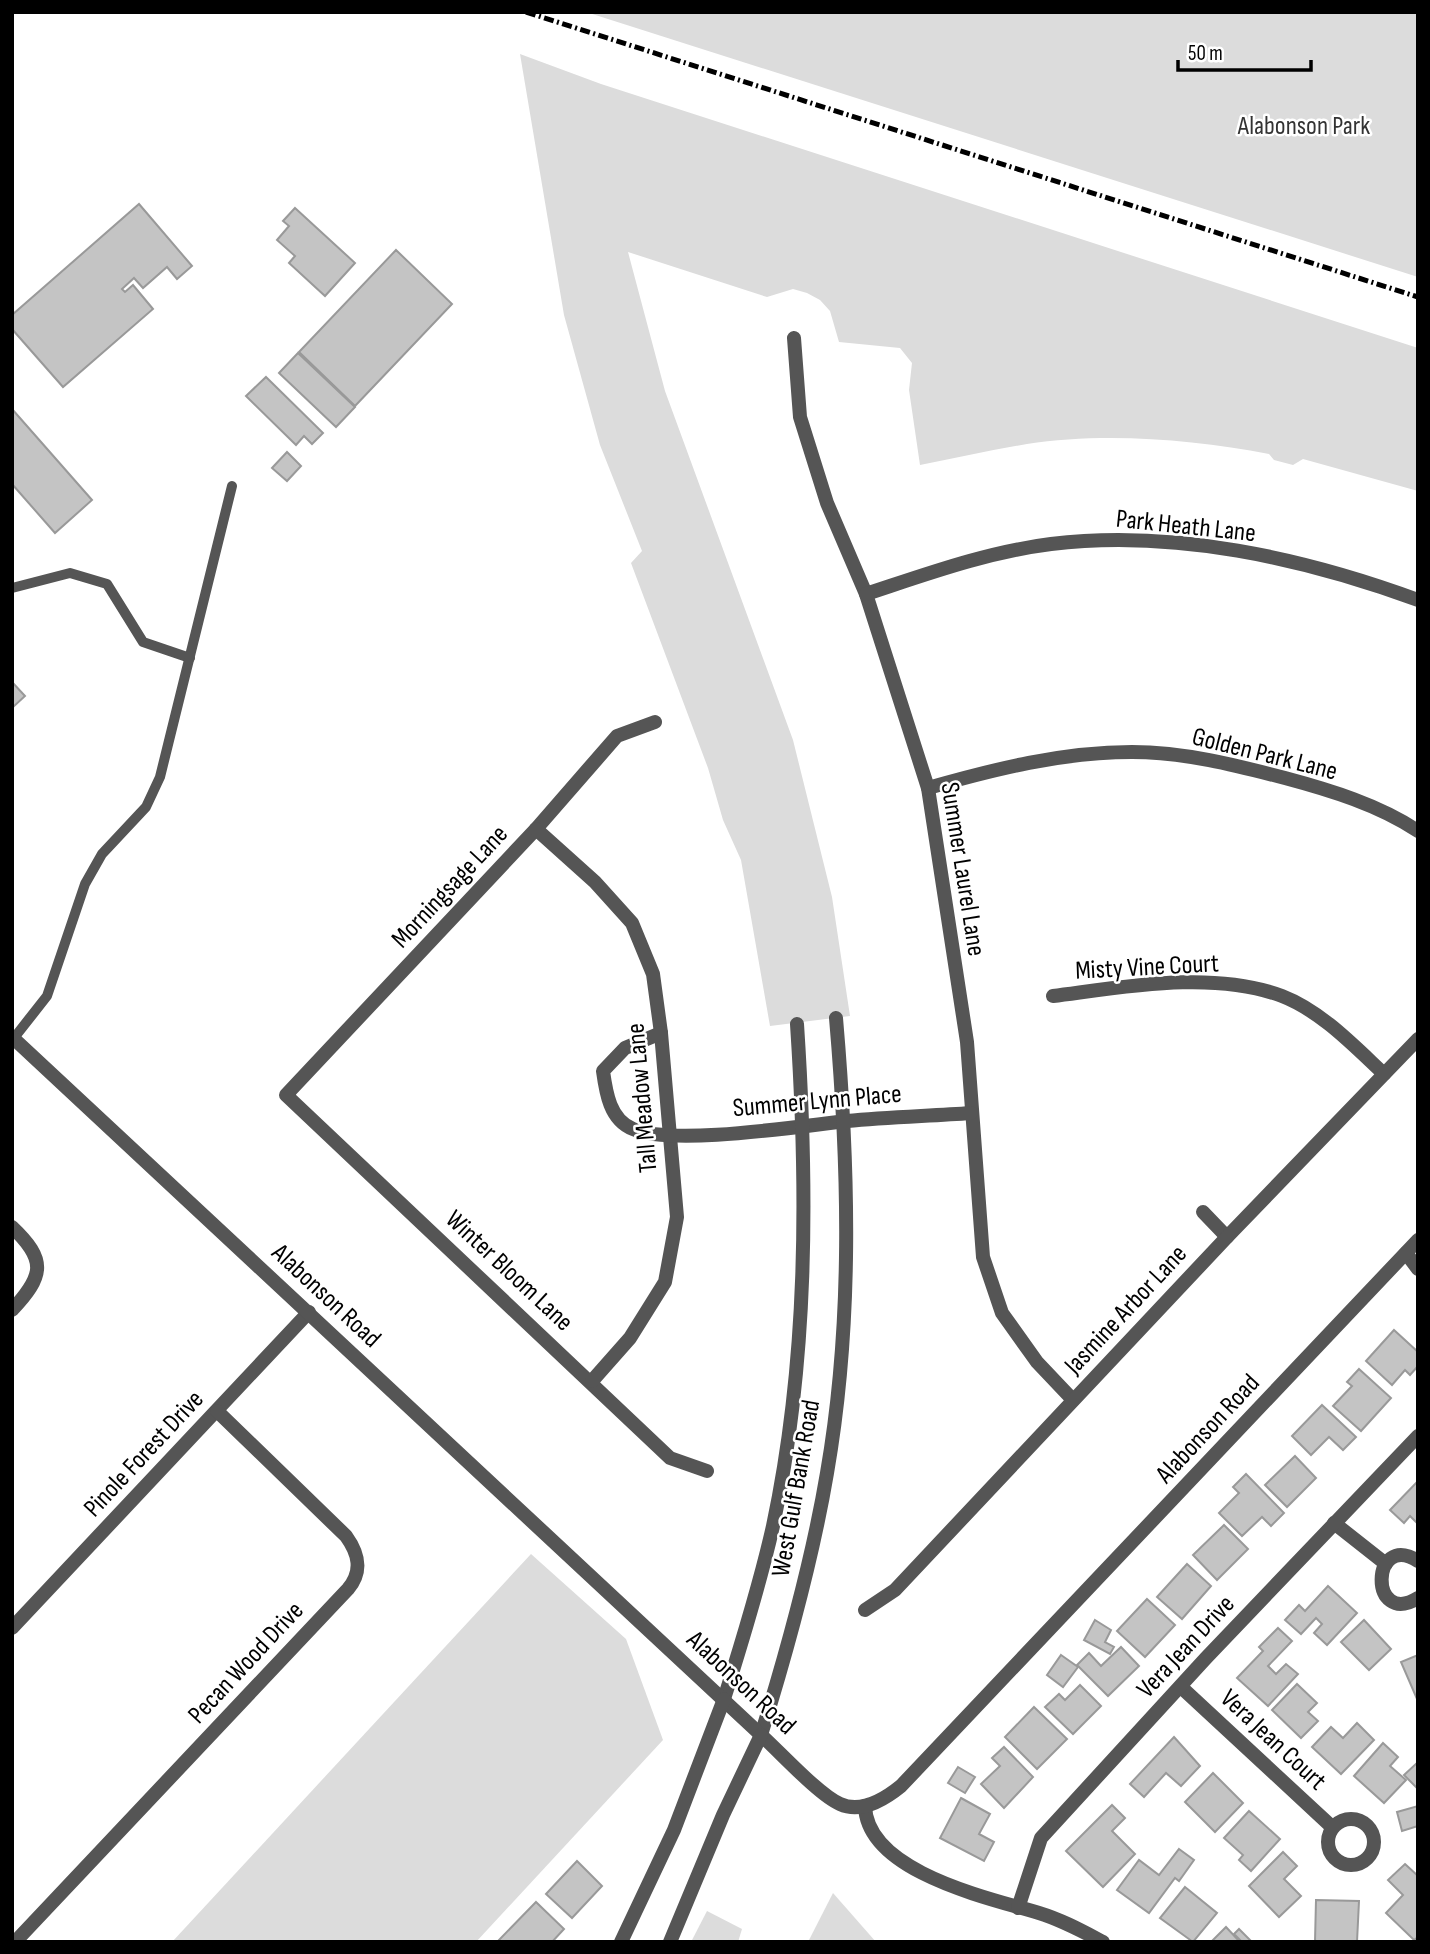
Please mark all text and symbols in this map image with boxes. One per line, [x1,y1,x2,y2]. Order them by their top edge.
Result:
scale bar [1178,28,1311,72]
text: 50 m [1188,41,1223,66]
park label: Alabonson Park [1237,111,1370,142]
street label: Park Heath Lane [1114,504,1257,549]
street label: Golden Park Lane [1189,721,1340,787]
street label: Summer Laurel Lane [933,780,992,958]
street label: Morningsage Lane [385,819,515,955]
street label: Misty Vine Court [1074,948,1220,987]
street label: Tall Meadow Lane [621,1022,664,1174]
street label: Summer Lynn Place [731,1079,903,1124]
street label: Winter Bloom Lane [439,1204,579,1338]
street label: Alabonson Road [264,1237,387,1354]
street label: Jasmine Arbor Lane [1058,1239,1194,1382]
street label: Alabonson Road [1149,1368,1266,1491]
street label: Pinole Forest Drive [78,1384,211,1524]
street label: West Gulf Bank Road [766,1397,827,1579]
street label: Vera Jean Drive [1131,1589,1241,1705]
street label: Pecan Wood Drive [182,1596,310,1730]
street label: Alabonson Road [679,1624,802,1741]
street label: Vera Jean Court [1214,1683,1332,1797]

